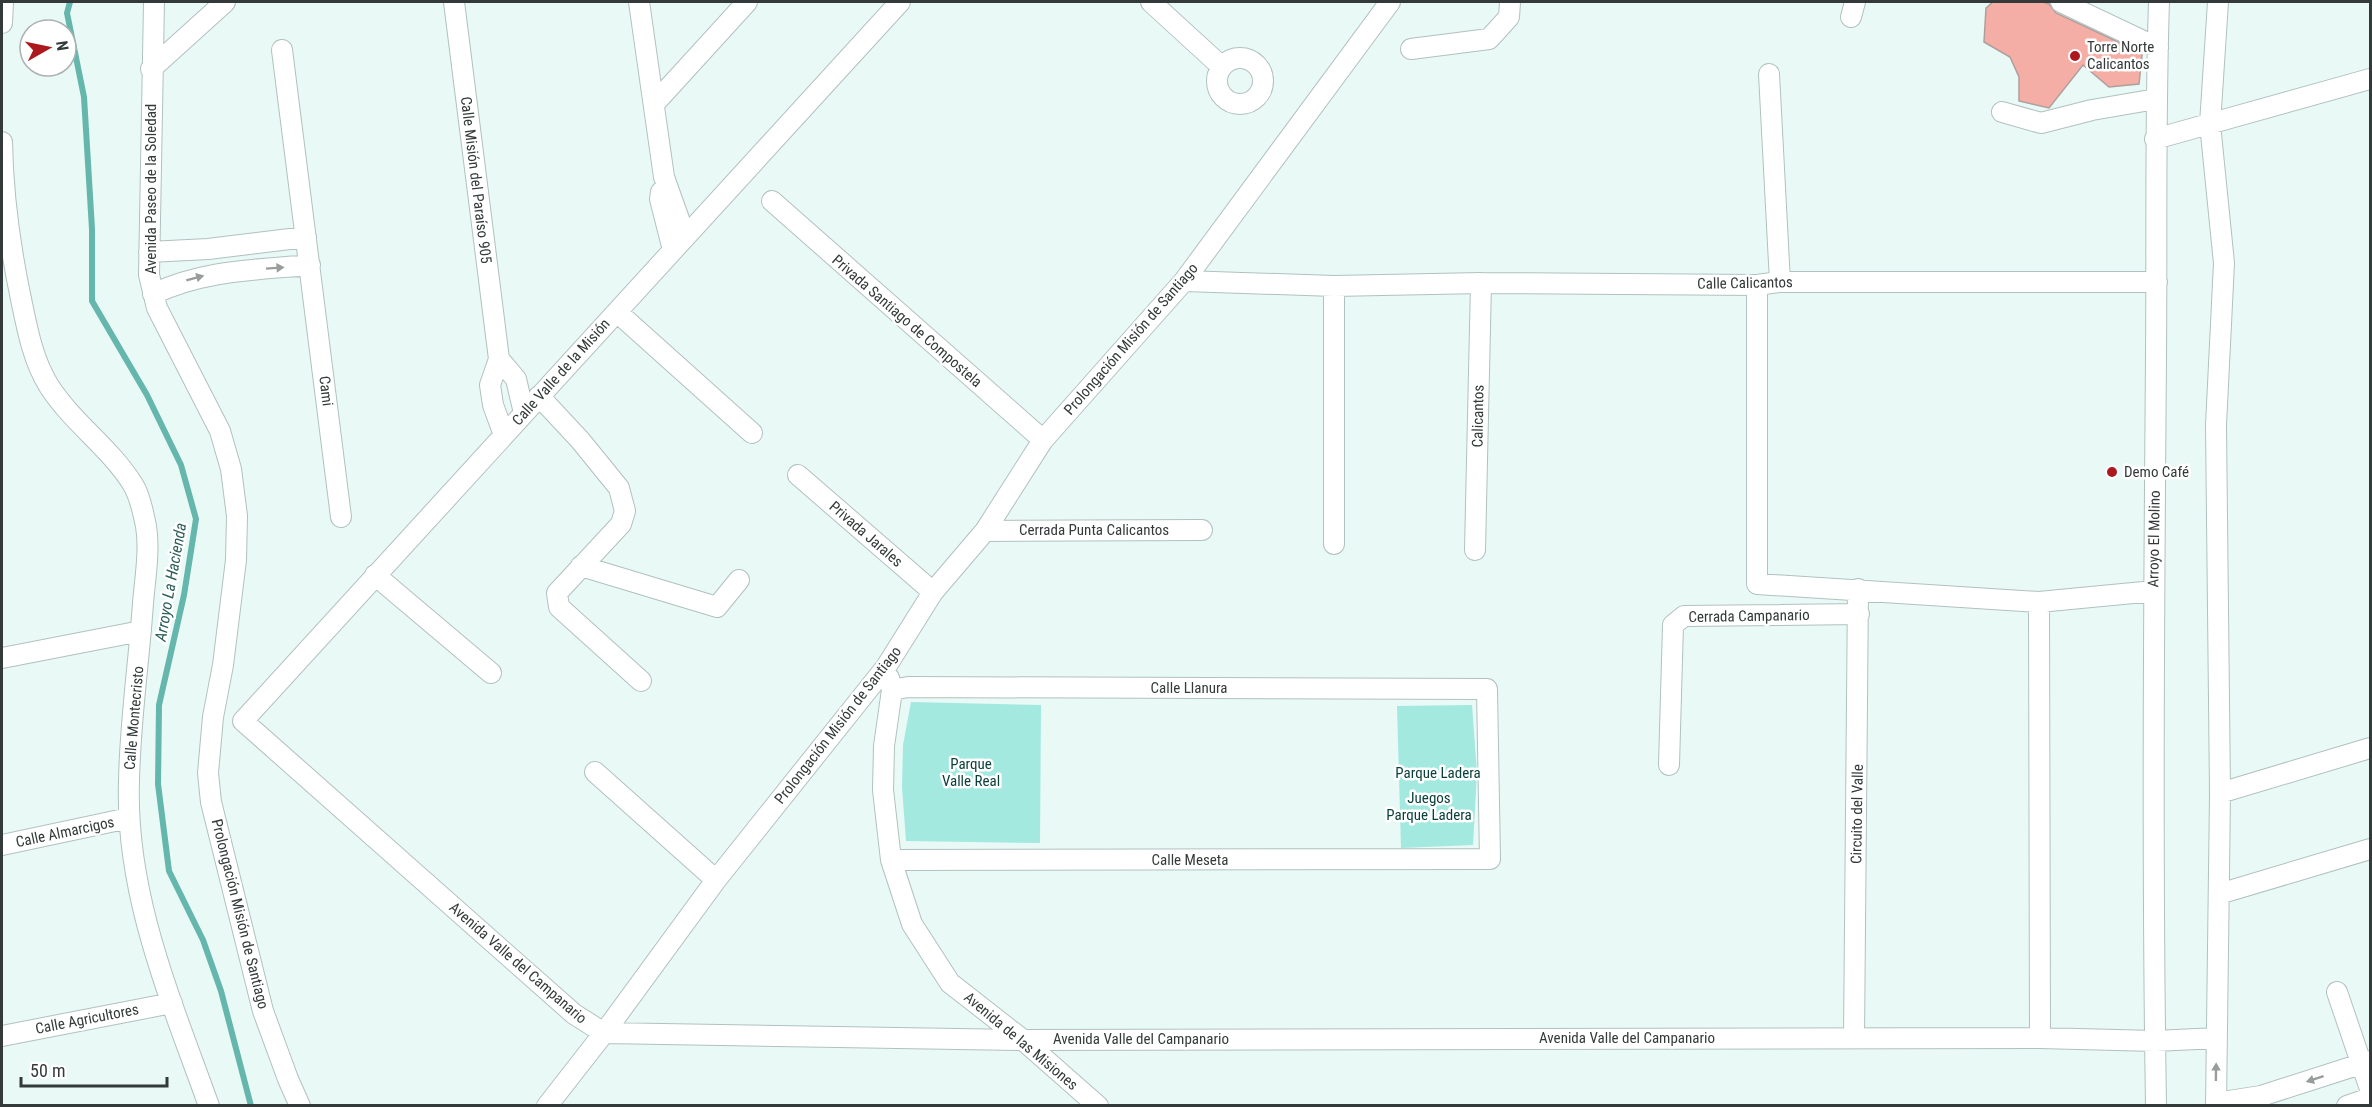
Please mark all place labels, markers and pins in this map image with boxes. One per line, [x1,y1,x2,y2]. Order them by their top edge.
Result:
place label: Torre Norte Calicantos [2087,38,2154,73]
marker: Torre Norte Calicantos [2068,49,2082,63]
place label: Demo Café [2124,463,2189,481]
marker: Demo Café [2105,465,2119,479]

